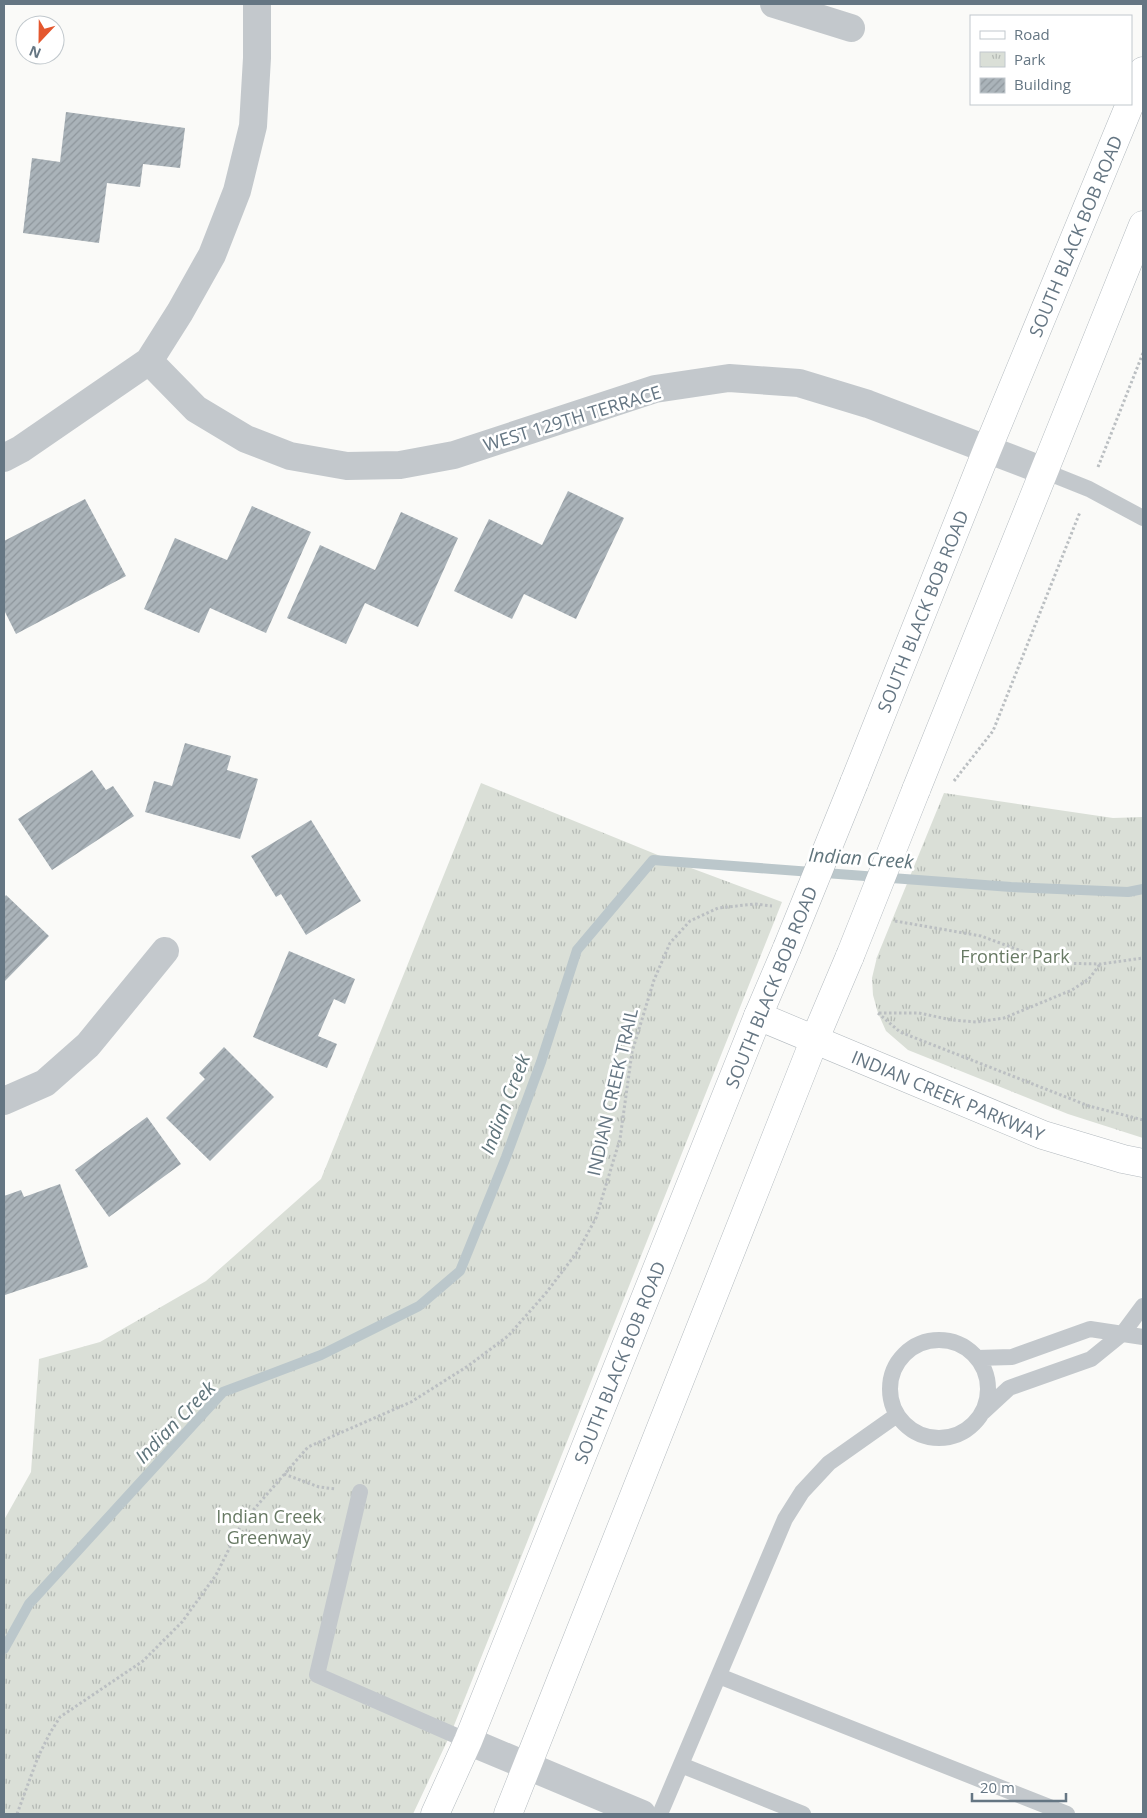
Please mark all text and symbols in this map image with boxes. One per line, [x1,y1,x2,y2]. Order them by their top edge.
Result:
north arrow [15,15,65,65]
legend [970,15,1132,105]
text: Road [1014,24,1050,44]
text: N [26,42,44,63]
text: Park [1014,49,1045,69]
text: Building [1014,74,1071,94]
street label: SOUTH BLACK BOB ROAD [1023,132,1128,341]
street label: WEST 129TH TERRACE [480,380,664,456]
street label: SOUTH BLACK BOB ROAD [871,506,974,716]
water label: Indian Creek [808,841,915,875]
street label: SOUTH BLACK BOB ROAD [719,882,823,1092]
park label: Frontier Park [960,944,1070,968]
street label: INDIAN CREEK TRAIL [581,1006,643,1178]
street label: INDIAN CREEK PARKWAY [848,1044,1049,1147]
water label: Indian Creek [474,1049,536,1158]
street label: SOUTH BLACK BOB ROAD [568,1258,671,1467]
water label: Indian Creek [129,1375,221,1469]
park label: Indian Creek Greenway [216,1504,322,1549]
scale bar [972,1770,1066,1802]
text: 20 m [980,1777,1015,1797]

